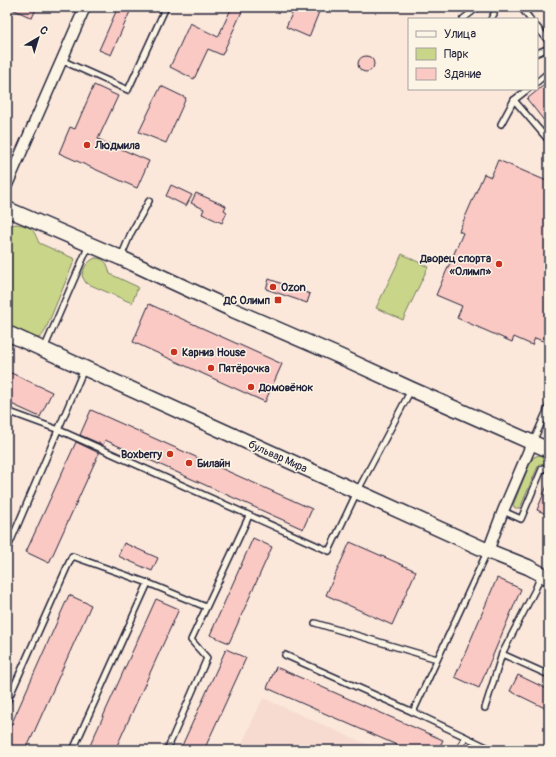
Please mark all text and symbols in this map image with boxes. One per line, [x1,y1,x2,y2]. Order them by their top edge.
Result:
north arrow [18,18,58,58]
legend [408,18,538,90]
text: С [37,23,51,38]
text: Улица [444,27,476,42]
text: Парк [444,47,469,62]
text: Здание [444,67,481,82]
place label: Людмила [94,139,140,152]
marker: Людмила [82,140,92,150]
place label: Дворец спорта «Олимп» [419,252,491,278]
marker: Дворец спорта «Олимп» [494,259,504,269]
place label: Ozon [281,281,306,294]
marker: Ozon [268,282,278,292]
place label: ДС Олимп [223,294,270,307]
marker: ДС Олимп [273,295,283,305]
place label: Карниз House [182,346,246,359]
marker: Карниз House [169,347,179,357]
place label: Пятёрочка [219,362,270,375]
marker: Пятёрочка [206,363,216,373]
place label: Домовёнок [258,381,313,394]
marker: Домовёнок [246,382,256,392]
street label: бульвар Мира [246,438,309,475]
place label: Boxberry [121,448,162,461]
marker: Boxberry [165,449,175,459]
place label: Билайн [197,457,231,470]
marker: Билайн [184,458,194,468]

